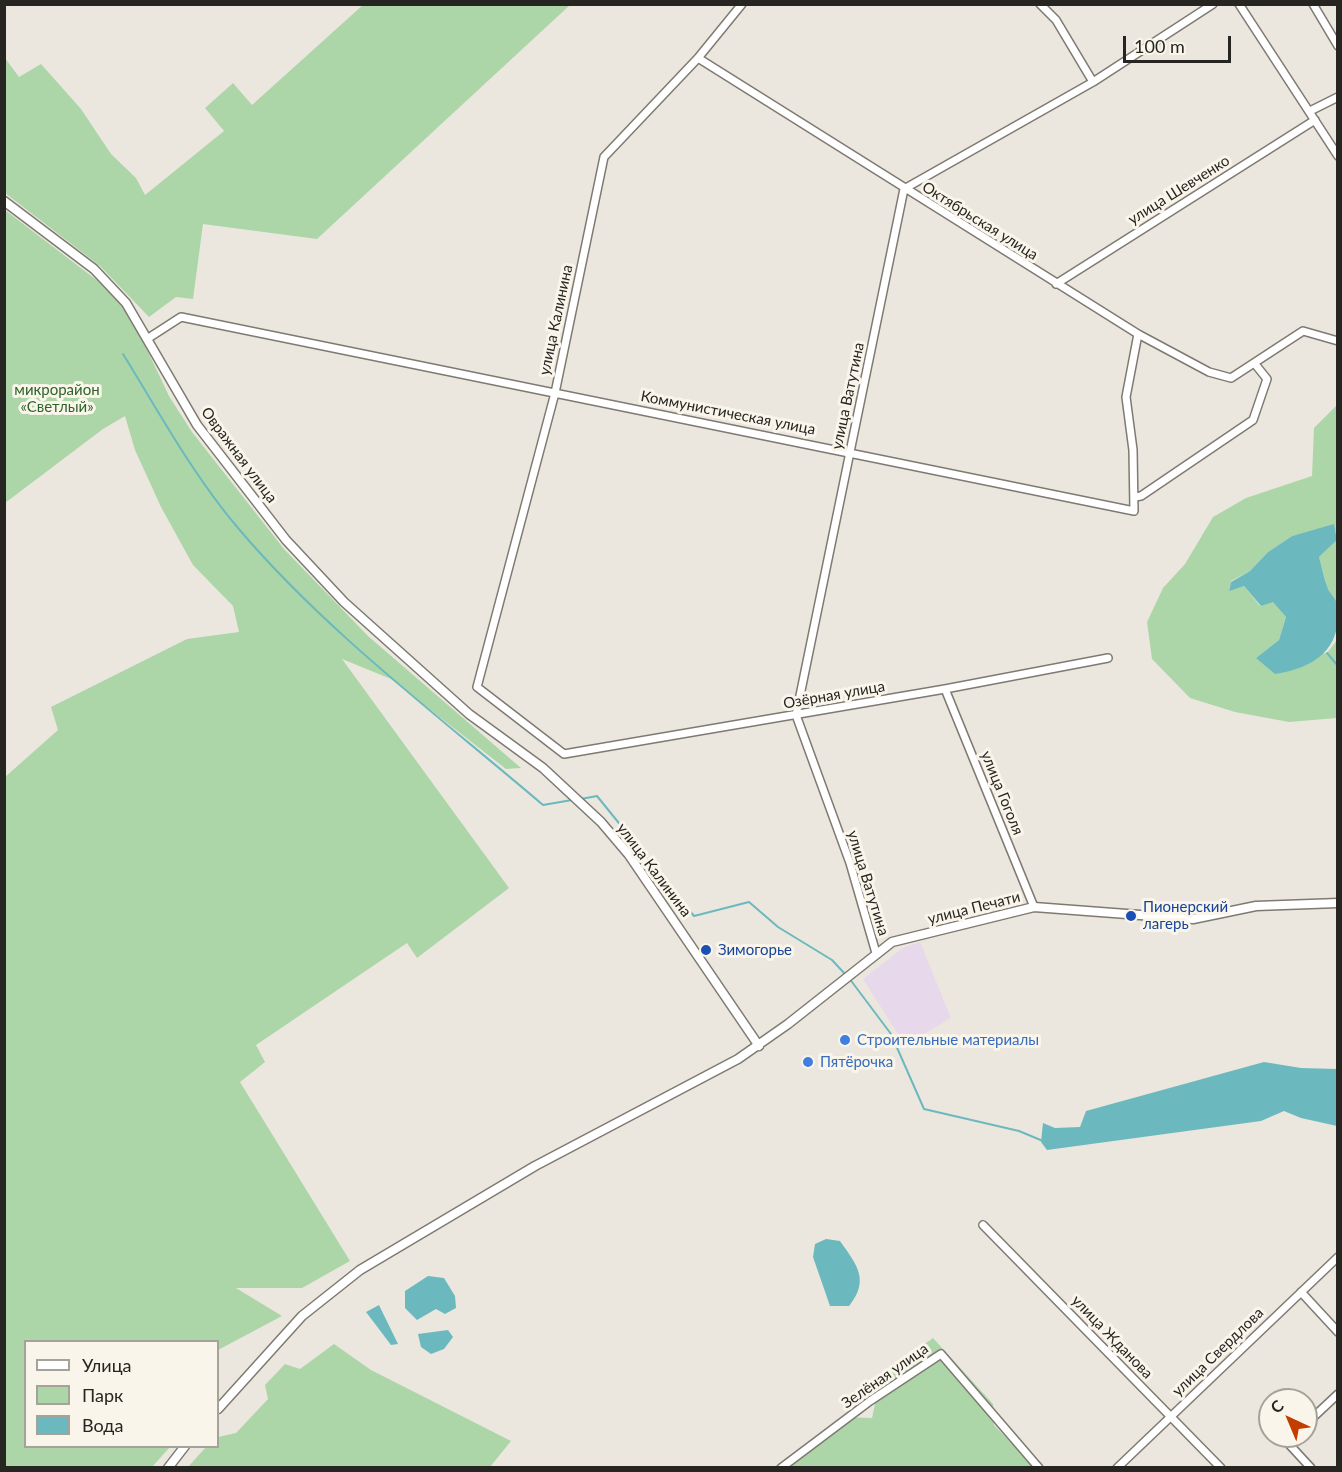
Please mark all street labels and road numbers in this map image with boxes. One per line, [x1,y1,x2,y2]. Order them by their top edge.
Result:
street label: улица Шевченко [1125,152,1233,228]
street label: Октябрьская улица [919,178,1041,264]
street label: улица Калинина [535,263,577,377]
street label: улица Ватутина [828,341,868,451]
street label: Коммунистическая улица [639,387,817,439]
street label: Овражная улица [197,404,281,506]
street label: Озёрная улица [782,677,886,713]
street label: улица Гоголя [977,748,1027,838]
street label: улица Калинина [613,820,695,920]
street label: улица Ватутина [843,828,893,938]
street label: улица Печати [926,888,1022,928]
street label: улица Жданова [1068,1292,1156,1382]
street label: улица Свердлова [1169,1304,1267,1400]
street label: Зелёная улица [838,1340,932,1412]

